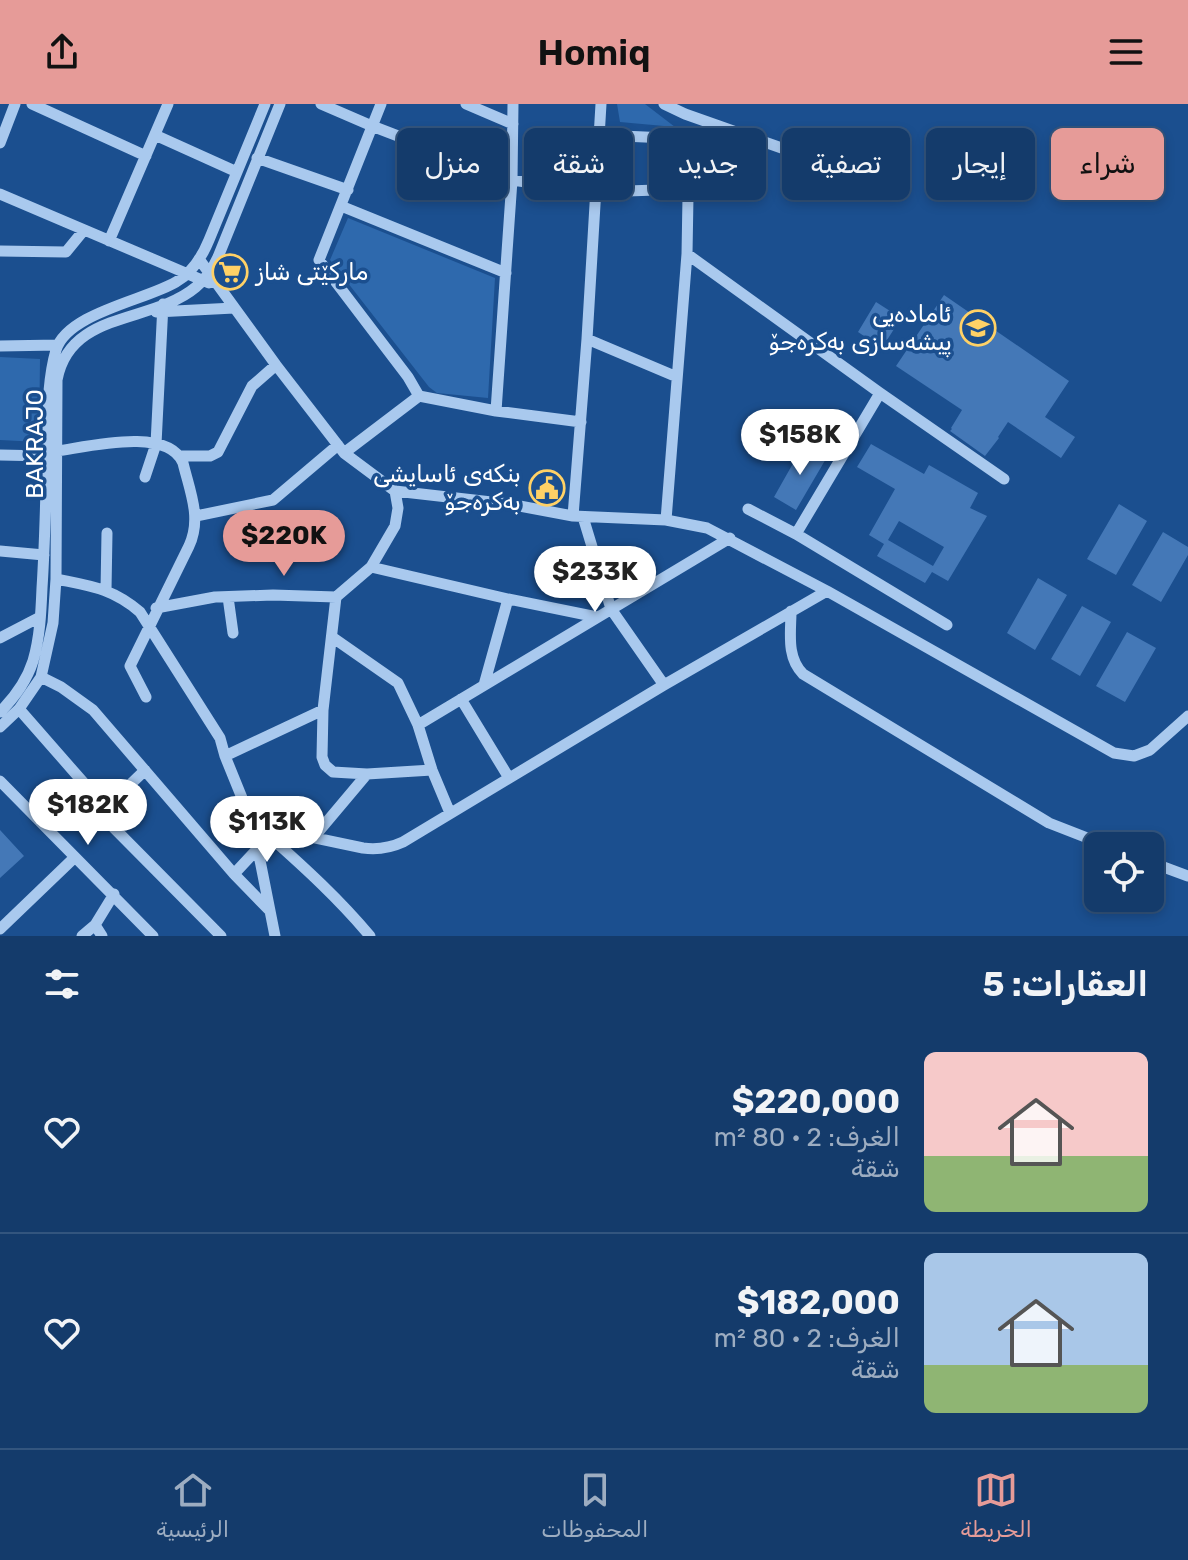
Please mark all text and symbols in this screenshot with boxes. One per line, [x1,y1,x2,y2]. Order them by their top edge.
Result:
icon: share [40,30,84,74]
icon: menu [1104,30,1148,74]
text: Homiq [537,31,651,74]
chip: منزل [397,128,508,200]
chip: شقة [524,128,633,200]
chip: جديد [649,128,766,200]
chip: تصفية [782,128,910,200]
chip: إيجار [926,128,1035,200]
chip: شراء [1051,128,1164,200]
supermarket icon: مارکێتی شاز [211,253,249,291]
place label: مارکێتی شاز [254,258,368,286]
place label: ئامادەیی پیشەسازی بەکرەجۆ [769,300,952,358]
school or university icon: ئامادەیی پیشەسازی بەکرەجۆ [959,309,997,347]
street label: BAKRAJO [21,389,49,499]
pin: $158K [744,409,856,477]
text: $158K [759,419,841,450]
place label: بنکەی ئاسایشی بەکرەجۆ [373,460,521,516]
public building icon: بنکەی ئاسایشی بەکرەجۆ [528,469,566,507]
pin: $220K [228,510,340,578]
text: $220K [241,520,327,551]
pin: $233K [539,546,651,614]
text: $233K [552,556,638,587]
pin: $182K [32,779,144,847]
text: $182K [47,789,129,820]
pin: $113K [211,796,323,864]
text: $113K [228,806,306,837]
map controls [1084,832,1164,912]
button: locate [1084,832,1164,912]
icon: filters [40,962,84,1006]
text: العقارات: 5 [983,964,1148,1005]
text: $220,000 [732,1081,900,1122]
icon: home [988,1084,1084,1180]
icon: heart [40,1110,84,1154]
text: الغرف: 2 · 80 m² [714,1122,900,1153]
text: شقة [851,1153,900,1184]
text: $182,000 [737,1282,900,1323]
icon: home [988,1285,1084,1381]
icon: heart [40,1311,84,1355]
text: الغرف: 2 · 80 m² [714,1323,900,1354]
text: شقة [851,1354,900,1385]
tab: الرئيسية [156,1468,229,1543]
tab: المحفوظات [541,1468,648,1543]
tab: الخريطة [960,1468,1032,1543]

